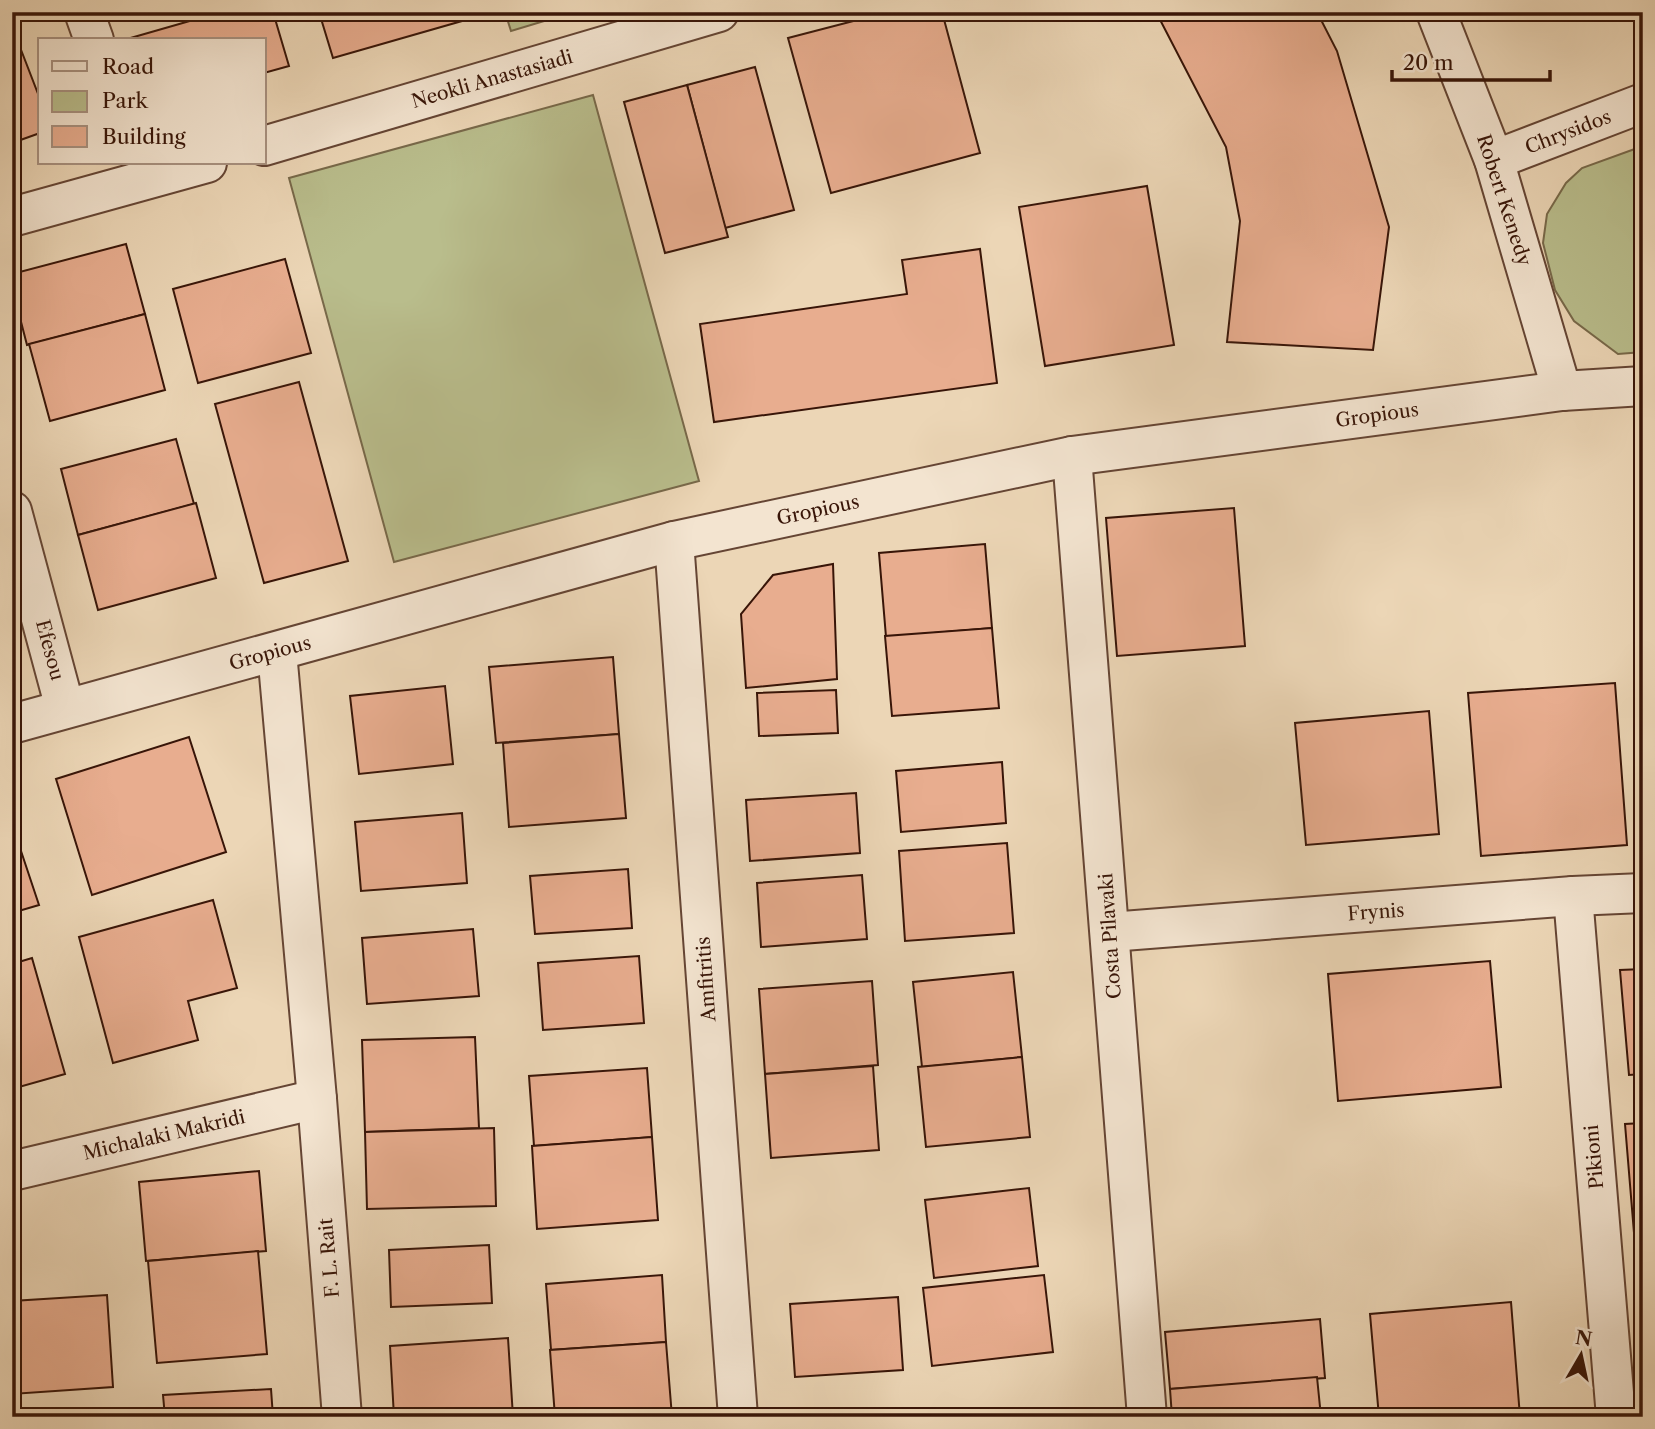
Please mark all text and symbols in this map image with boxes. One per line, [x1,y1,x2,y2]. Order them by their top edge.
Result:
legend [38,38,266,164]
scale bar [1392,38,1550,82]
street label: Neokli Anastasiadi [409,45,575,113]
text: 20 m [1403,50,1454,75]
text: Road [102,54,154,79]
text: Park [102,88,148,113]
street label: Chrysidos [1522,105,1614,159]
text: Building [102,124,187,149]
street label: Robert Kenedy [1472,131,1536,269]
street label: Gropious [1334,398,1420,432]
street label: Gropious [775,490,861,530]
street label: Efesou [31,617,69,683]
street label: Gropious [227,631,313,675]
street label: Costa Pilavaki [1094,872,1126,1000]
street label: Frynis [1347,899,1405,925]
street label: Amfitritis [692,936,721,1023]
street label: Michalaki Makridi [81,1105,247,1165]
street label: Pikioni [1580,1124,1608,1190]
street label: F. L. Rait [314,1217,344,1299]
north arrow [1546,1320,1616,1390]
text: N [1574,1326,1594,1351]

